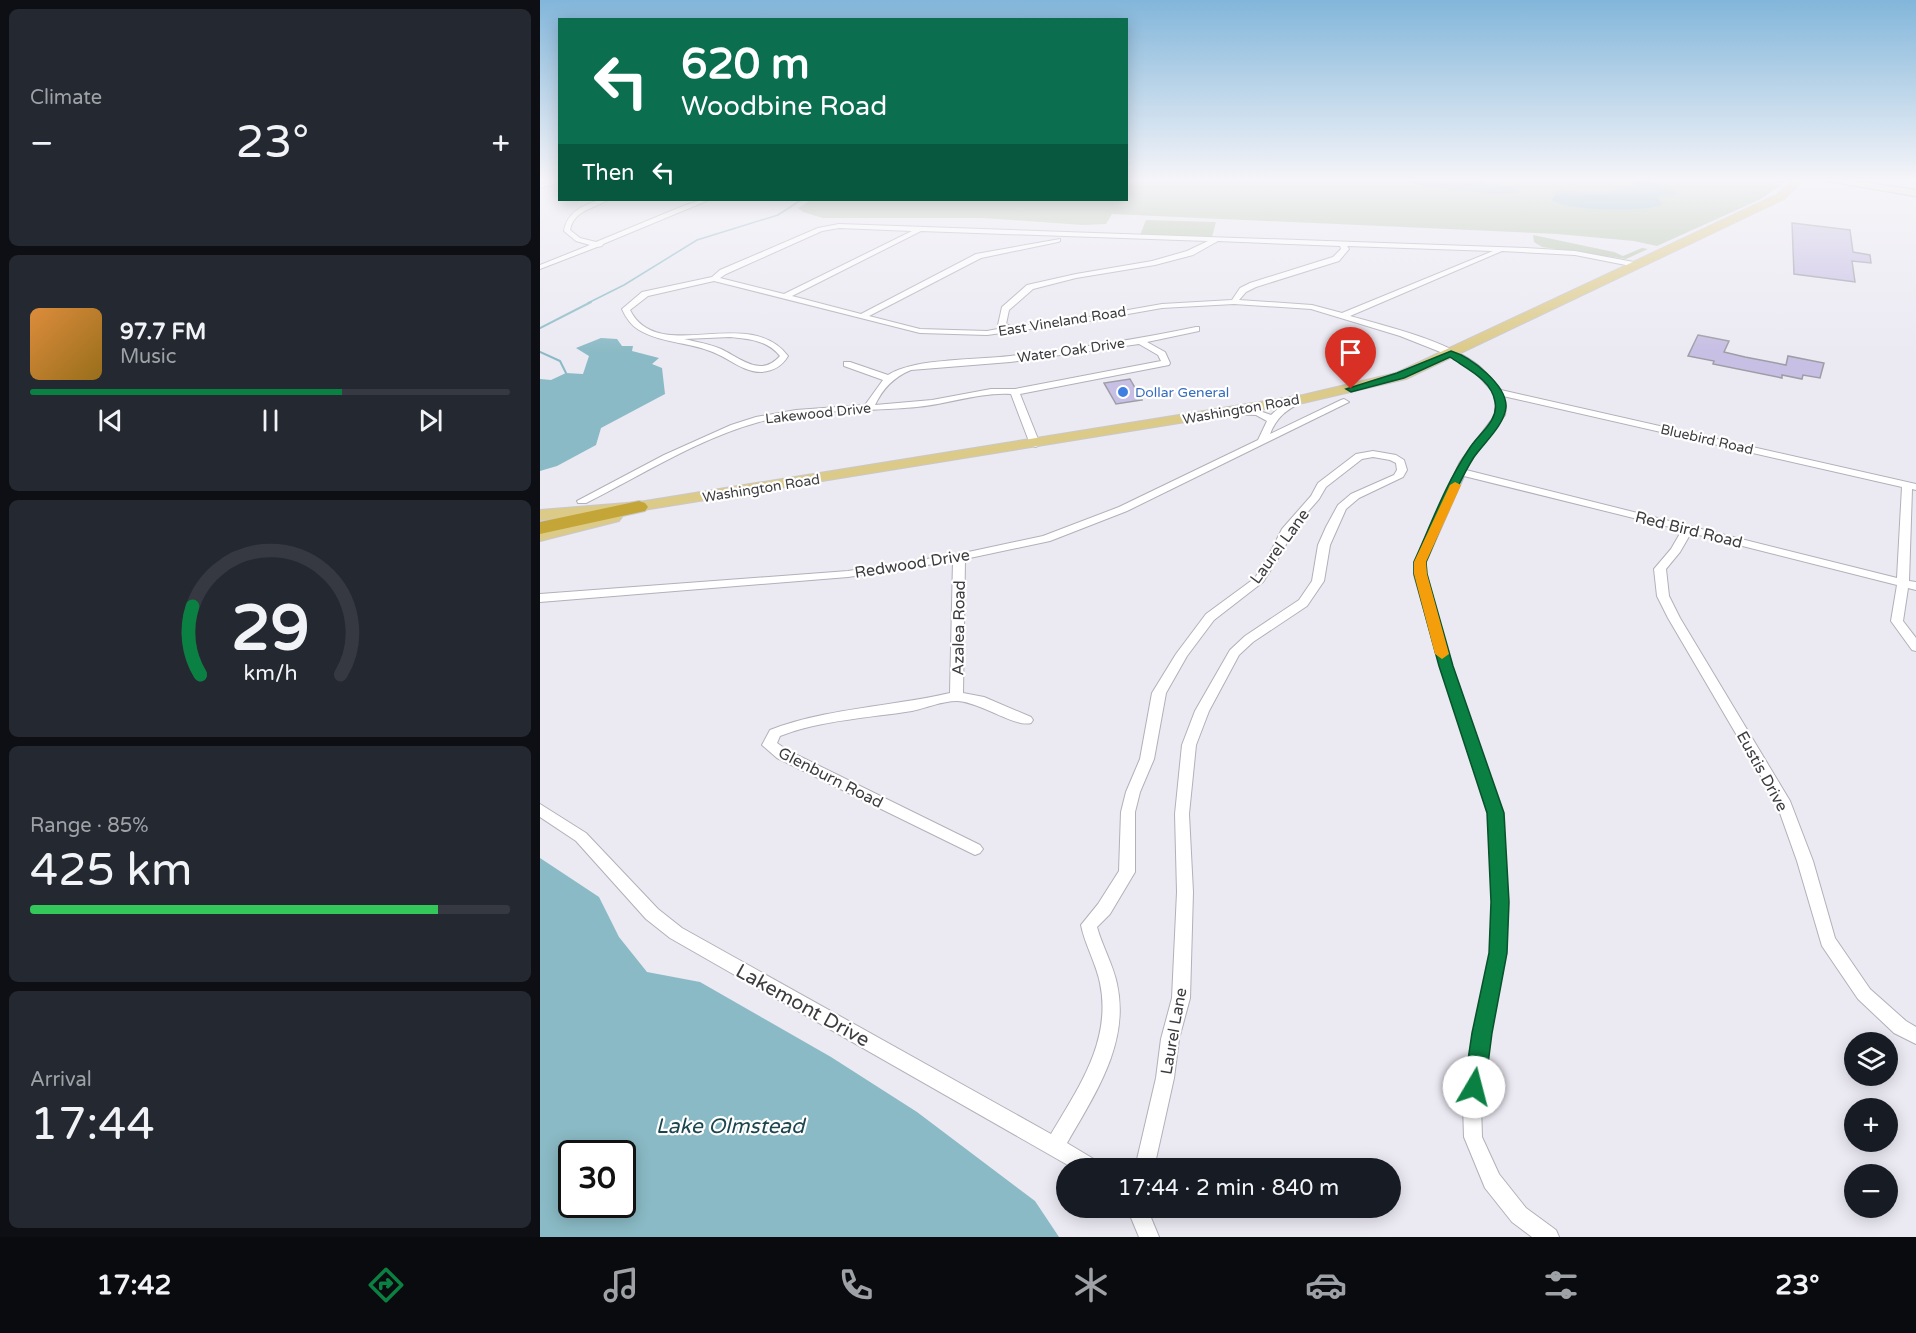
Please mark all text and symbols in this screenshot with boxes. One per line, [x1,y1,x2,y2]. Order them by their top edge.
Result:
text: 620 m [681,39,810,90]
icon: left [582,42,660,120]
text: Climate [30,86,102,110]
text: Woodbine Road [681,90,887,123]
text: 23° [236,116,309,170]
text: − [30,124,54,163]
text: + [491,124,510,163]
icon: left [647,156,680,189]
text: Then [582,160,635,186]
street label: East Vineland Road [997,303,1127,340]
text: 97.7 FM [120,319,206,345]
pin [1325,327,1376,389]
street label: Water Oak Drive [1016,335,1126,366]
icon: arrive [1334,336,1367,369]
text: Music [120,345,176,369]
place label: Dollar General [1135,384,1229,401]
marker: Dollar General [1116,385,1130,399]
street label: Washington Road [1181,391,1301,428]
street label: Lakewood Drive [764,399,872,428]
icon: previous [94,404,127,437]
icon: pause [254,404,287,437]
icon: next [414,404,447,437]
street label: Bluebird Road [1659,421,1755,458]
street label: Washington Road [701,471,821,506]
street label: Laurel Lane [1246,505,1314,588]
street label: Red Bird Road [1633,507,1745,553]
street label: Redwood Drive [853,545,971,583]
street label: Azalea Road [948,580,970,676]
text: 29 [231,593,309,668]
text: km/h [243,661,297,687]
street label: Eustis Drive [1732,728,1792,815]
street label: Glenburn Road [775,743,886,813]
text: Range · 85% [30,814,149,838]
text: 425 km [30,844,192,898]
street label: Lakemont Drive [731,959,874,1053]
street label: Laurel Lane [1156,986,1191,1076]
map controls [1844,1032,1898,1218]
button: layers [1844,1032,1898,1086]
position arrow [1442,1055,1506,1119]
text: Arrival [30,1068,92,1092]
text: 17:44 [30,1098,155,1152]
button: + [1844,1098,1898,1152]
water label: Lake Olmstead [656,1114,807,1139]
speed limit sign: 30 [558,1140,636,1218]
button: − [1844,1164,1898,1218]
text: 17:44 · 2 min · 840 m [1118,1175,1339,1201]
icon: directions [365,1264,407,1306]
icon: music [600,1264,642,1306]
icon: phone [835,1264,877,1306]
icon: climate [1070,1264,1112,1306]
icon: car [1305,1264,1347,1306]
icon: filters [1540,1264,1582,1306]
text: 17:42 [97,1269,171,1302]
text: 23° [1775,1269,1819,1302]

